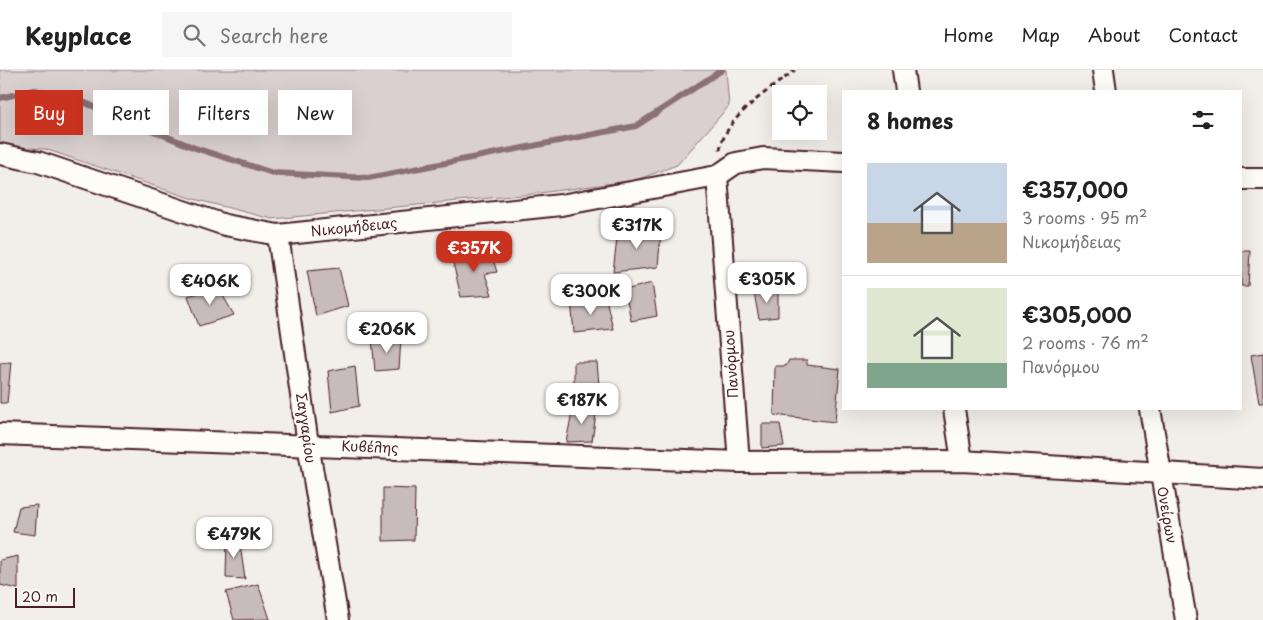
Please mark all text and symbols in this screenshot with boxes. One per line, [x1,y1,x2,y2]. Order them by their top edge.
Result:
search box [162,12,512,57]
text: Keyplace [25,17,132,53]
icon: search [180,21,208,49]
text: Search here [220,21,328,49]
text: Home [943,21,993,48]
text: Map [1021,21,1060,48]
text: About [1088,21,1140,48]
text: Contact [1168,21,1238,48]
map controls [772,85,827,140]
button: locate [772,85,827,140]
chip: Buy [15,90,83,135]
chip: Rent [93,90,169,135]
chip: Filters [179,90,268,135]
chip: New [278,90,352,135]
text: 8 homes [867,104,953,136]
icon: filters [1189,106,1217,134]
text: €357,000 [1022,173,1128,205]
icon: home [907,183,967,243]
text: 3 rooms · 95 m² [1022,205,1147,229]
pin: €317K [602,208,672,250]
street label: Νικομήδειας [310,212,398,241]
text: €317K [612,212,662,236]
text: Νικομήδειας [1022,229,1121,253]
pin: €357K [439,230,509,273]
text: €357K [447,235,501,259]
pin: €305K [732,262,802,304]
pin: €406K [175,264,245,306]
text: €305K [739,266,795,290]
text: €406K [181,268,239,292]
pin: €300K [556,274,626,316]
text: €300K [562,278,620,302]
text: €305,000 [1022,298,1132,330]
icon: home [907,308,967,368]
pin: €206K [352,312,422,354]
text: €206K [358,316,416,340]
street label: Πανόρμου [718,329,743,399]
text: 2 rooms · 76 m² [1022,330,1149,354]
text: Πανόρμου [1022,354,1100,378]
pin: €187K [547,382,617,425]
text: €187K [557,387,607,411]
street label: Σαγγαρίου [291,391,322,464]
street label: Κυβέλης [341,435,399,458]
street label: Ονείρων [1152,485,1183,545]
pin: €479K [199,516,269,559]
text: €479K [207,521,261,545]
scale bar [15,585,75,608]
text: 20 m [22,586,58,607]

